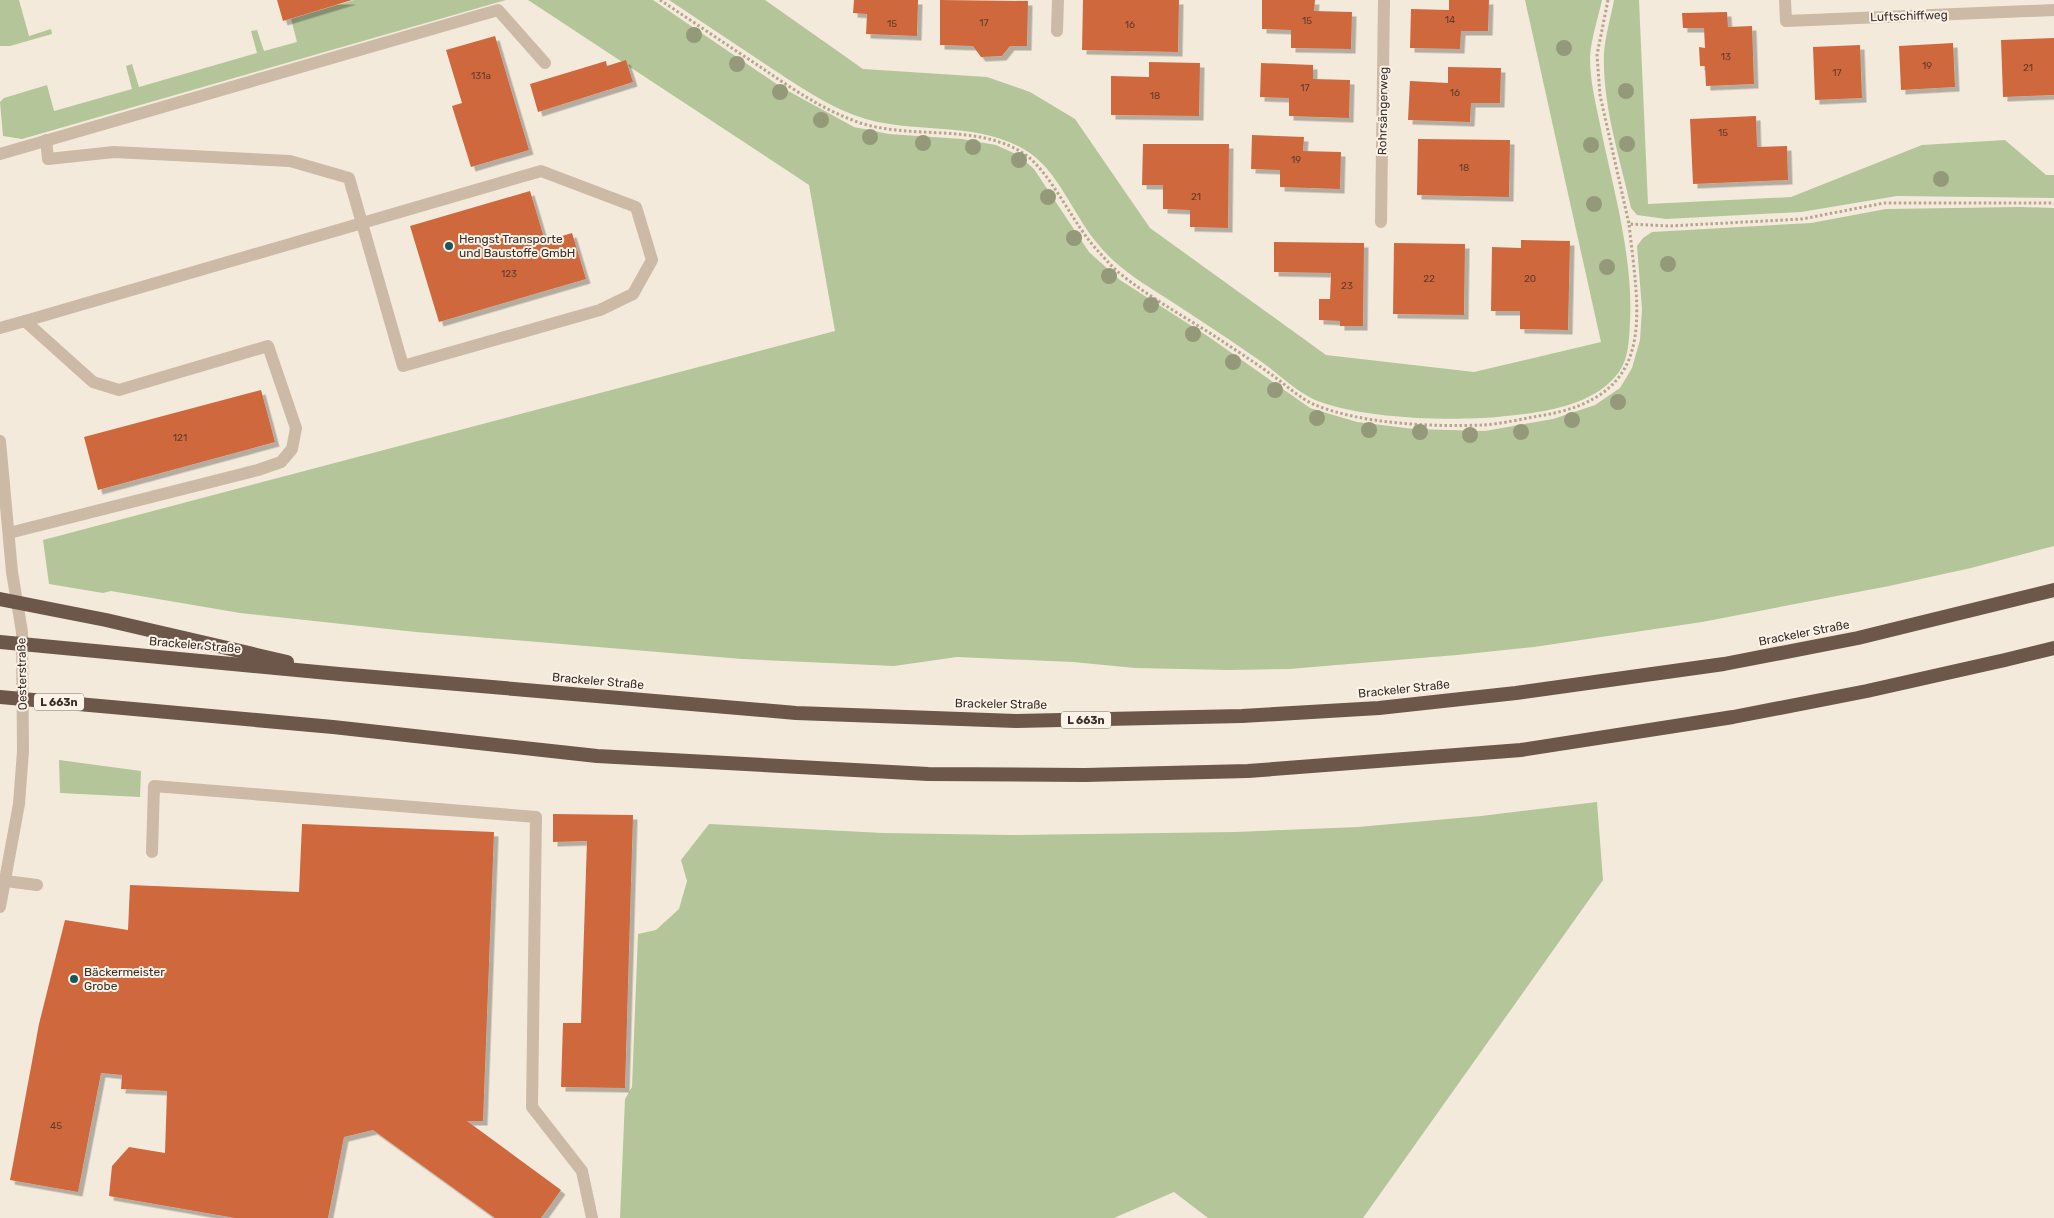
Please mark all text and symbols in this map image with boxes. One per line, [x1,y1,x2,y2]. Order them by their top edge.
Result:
street label: Luftschiffweg [1870,8,1948,24]
house number: 14 [1445,14,1455,26]
house number: 15 [1302,15,1312,27]
house number: 17 [979,17,989,29]
house number: 15 [887,18,897,30]
house number: 16 [1125,19,1135,31]
house number: 13 [1721,51,1731,63]
house number: 19 [1922,60,1932,72]
house number: 21 [2023,62,2033,74]
street label: Rohrsängerweg [1375,67,1391,155]
house number: 17 [1832,67,1842,79]
house number: 131a [471,70,491,82]
house number: 17 [1300,82,1310,94]
house number: 16 [1450,87,1460,99]
house number: 18 [1150,90,1160,102]
house number: 15 [1718,127,1728,139]
house number: 19 [1291,154,1301,166]
house number: 18 [1459,162,1469,174]
house number: 21 [1191,191,1201,203]
place label: Hengst Transporte und Baustoffe GmbH [459,232,575,260]
marker: Hengst Transporte und Baustoffe GmbH [443,240,455,252]
house number: 123 [501,268,517,280]
house number: 22 [1423,273,1435,285]
house number: 20 [1524,273,1536,285]
house number: 23 [1341,280,1353,292]
house number: 121 [173,432,187,444]
street label: Brackeler Straße [1757,617,1851,649]
street label: Brackeler Straße [148,634,242,656]
street label: Oesterstraße [14,637,30,710]
street label: Brackeler Straße [551,670,645,692]
street label: Brackeler Straße [1357,677,1451,701]
road number: L 663n [34,694,84,710]
street label: Brackeler Straße [955,696,1048,712]
road number: L 663n [1061,712,1111,728]
place label: Bäckermeister Grobe [84,965,165,993]
marker: Bäckermeister Grobe [68,973,80,985]
house number: 45 [50,1120,62,1132]

